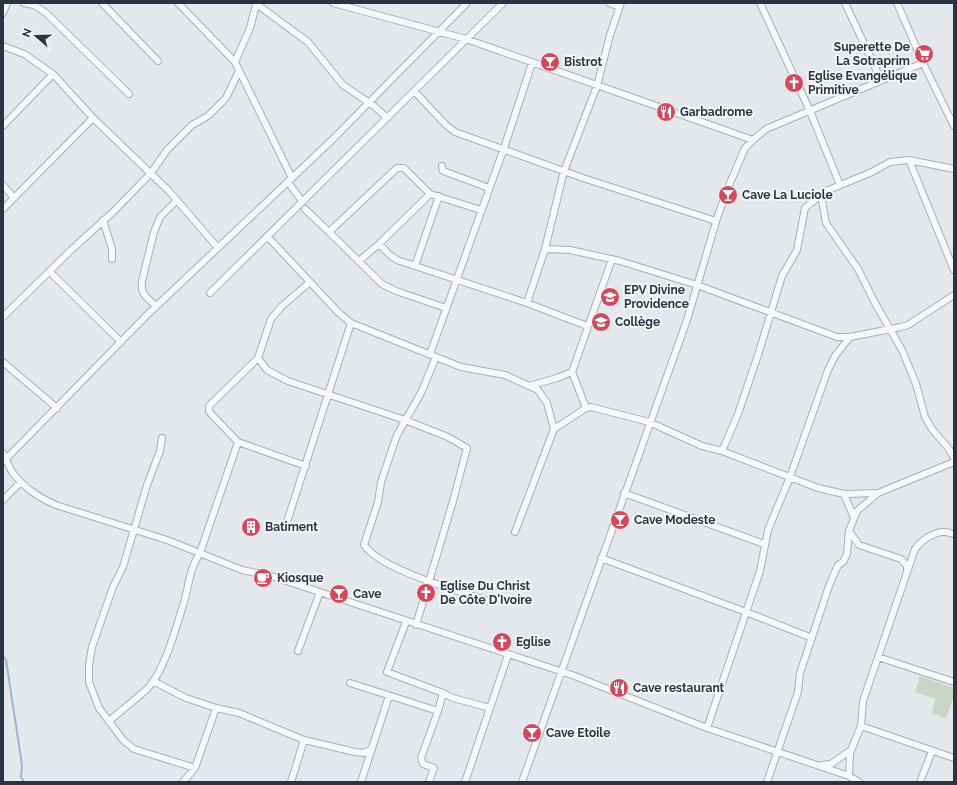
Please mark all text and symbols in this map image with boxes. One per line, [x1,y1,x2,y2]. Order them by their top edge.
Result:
north arrow [16,16,56,56]
text: N [20,27,35,39]
place label: Superette De La Sotraprim [834,40,910,68]
supermarket icon: Superette De La Sotraprim [913,43,935,65]
bar icon: Bistrot [539,51,561,73]
place label: Bistrot [564,55,602,69]
place label: Eglise Evangélique Primitive [808,69,917,97]
church icon: Eglise Evangélique Primitive [783,72,805,94]
restaurant icon: Garbadrome [655,101,677,123]
place label: Garbadrome [680,105,753,119]
bar icon: Cave La Luciole [717,184,739,206]
place label: Cave La Luciole [742,188,833,202]
place label: EPV Divine Providence [624,283,689,311]
school or university icon: EPV Divine Providence [599,286,621,308]
school or university icon: Collège [590,311,612,333]
place label: Collège [615,315,660,329]
bar icon: Cave Modeste [609,509,631,531]
place label: Cave Modeste [634,513,715,527]
building icon: Batiment [240,516,262,538]
place label: Batiment [265,520,318,534]
cafe icon: Kiosque [252,567,274,589]
place label: Kiosque [277,571,324,585]
place label: Eglise Du Christ De Côte D'Ivoire [440,579,532,607]
church icon: Eglise Du Christ De Côte D'Ivoire [415,582,437,604]
bar icon: Cave [328,583,350,605]
place label: Cave [353,587,381,601]
church icon: Eglise [491,631,513,653]
place label: Eglise [516,635,551,649]
restaurant icon: Cave restaurant [608,677,630,699]
place label: Cave restaurant [633,681,725,695]
bar icon: Cave Etoile [521,722,543,744]
place label: Cave Etoile [546,726,610,740]

